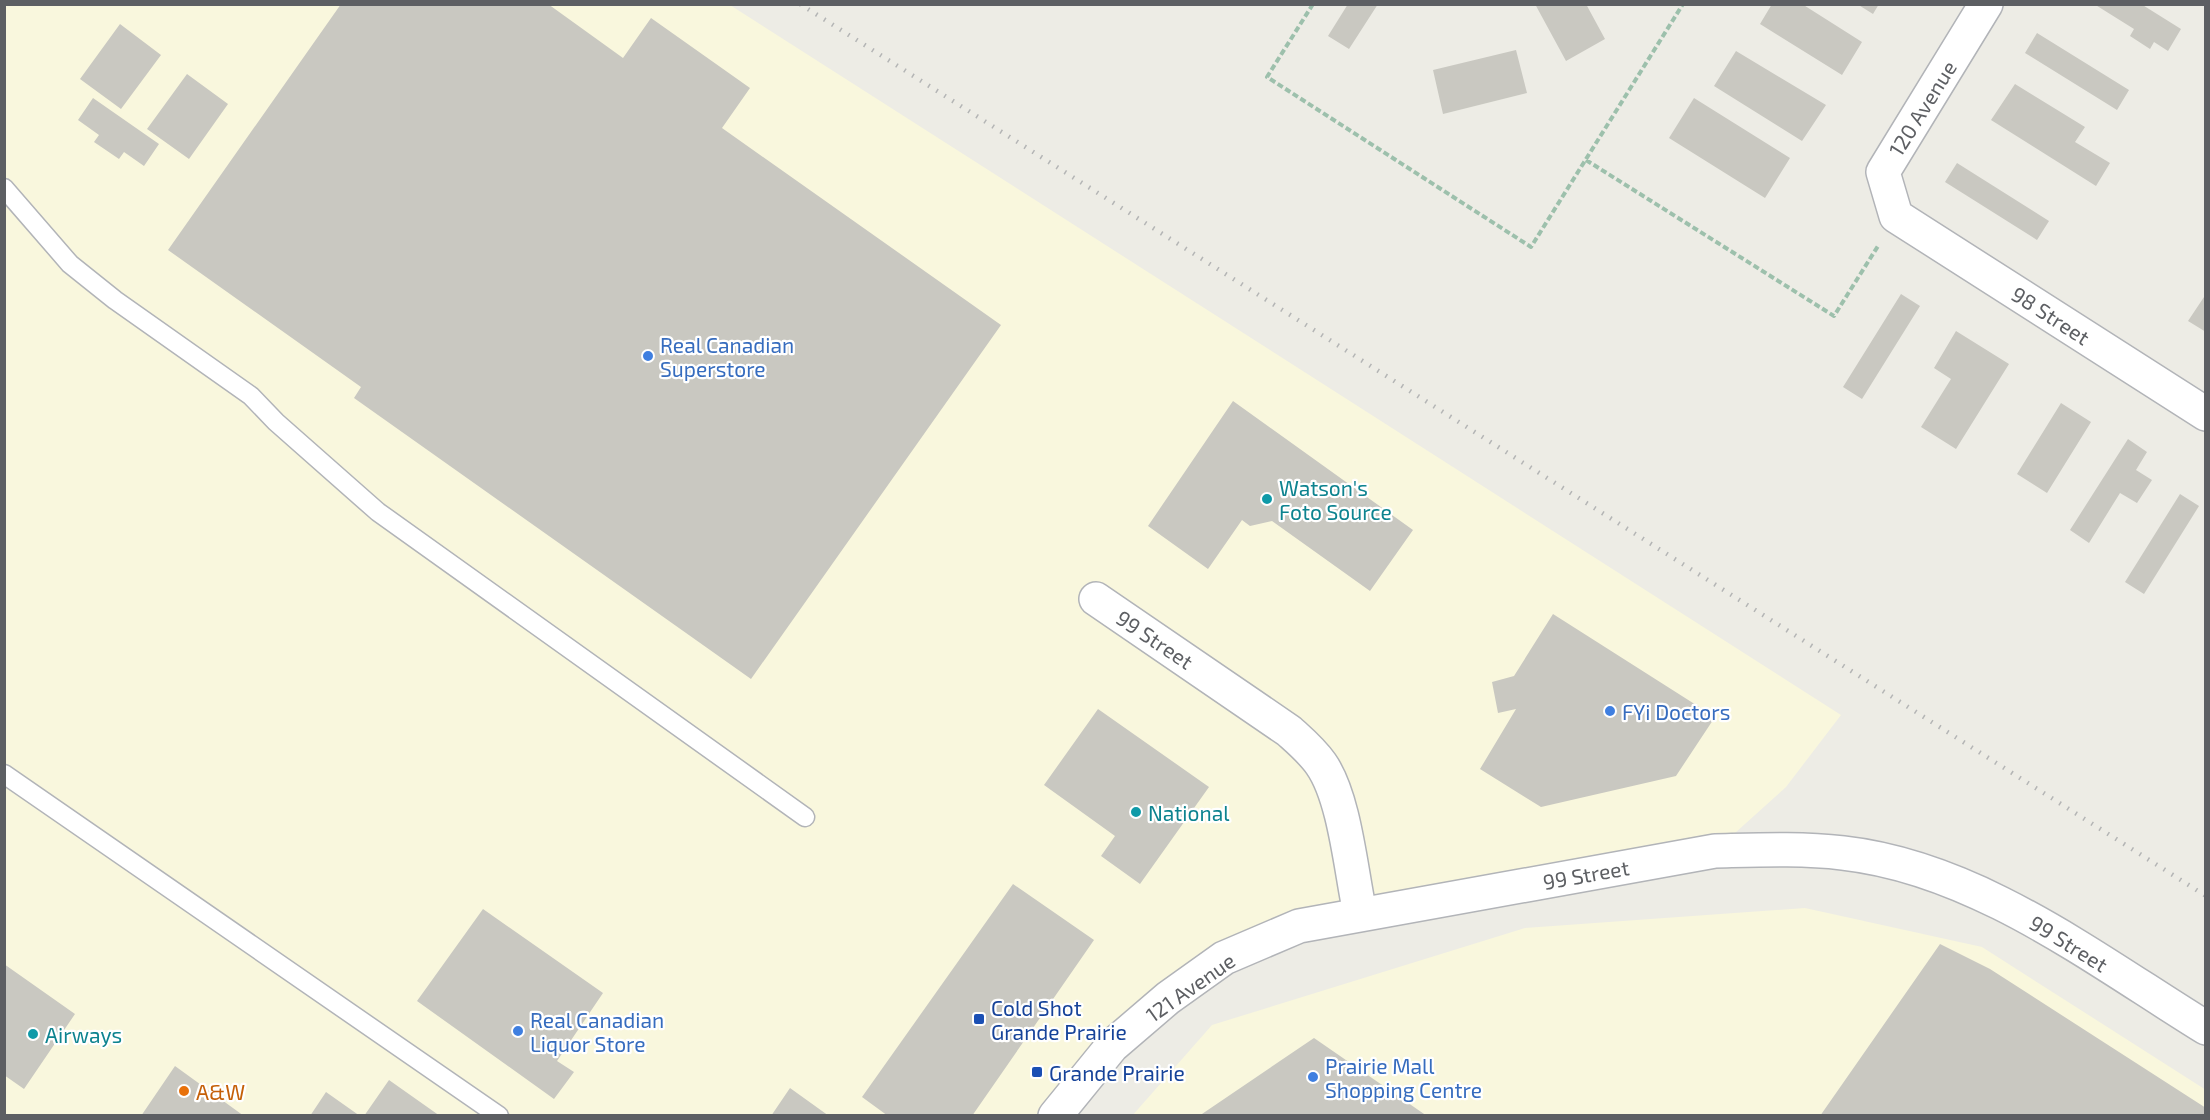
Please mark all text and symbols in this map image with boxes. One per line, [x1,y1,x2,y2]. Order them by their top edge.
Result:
street label: 120 Avenue [1883,56,1961,160]
street label: 98 Street [2007,281,2095,349]
place label: Real Canadian Superstore [660,332,794,381]
marker: Real Canadian Superstore [641,349,655,363]
place label: Watson's Foto Source [1279,475,1392,524]
marker: Watson's Foto Source [1260,492,1274,506]
street label: 99 Street [1112,604,1198,674]
place label: FYi Doctors [1622,699,1730,724]
marker: FYi Doctors [1603,704,1617,718]
place label: National [1148,800,1230,825]
marker: National [1129,805,1143,819]
street label: 99 Street [1541,854,1631,894]
street label: 99 Street [2025,909,2113,977]
street label: 121 Avenue [1141,947,1239,1027]
place label: Cold Shot Grande Prairie [991,995,1127,1044]
place label: Real Canadian Liquor Store [530,1007,664,1056]
marker: Cold Shot Grande Prairie [972,1012,986,1026]
place label: Airways [45,1022,122,1047]
marker: Real Canadian Liquor Store [511,1024,525,1038]
marker: Airways [26,1027,40,1041]
place label: Prairie Mall Shopping Centre [1325,1053,1482,1102]
place label: Grande Prairie [1049,1060,1185,1085]
marker: Grande Prairie [1030,1065,1044,1079]
marker: Prairie Mall Shopping Centre [1306,1070,1320,1084]
place label: A&W [196,1079,245,1104]
marker: A&W [177,1084,191,1098]

